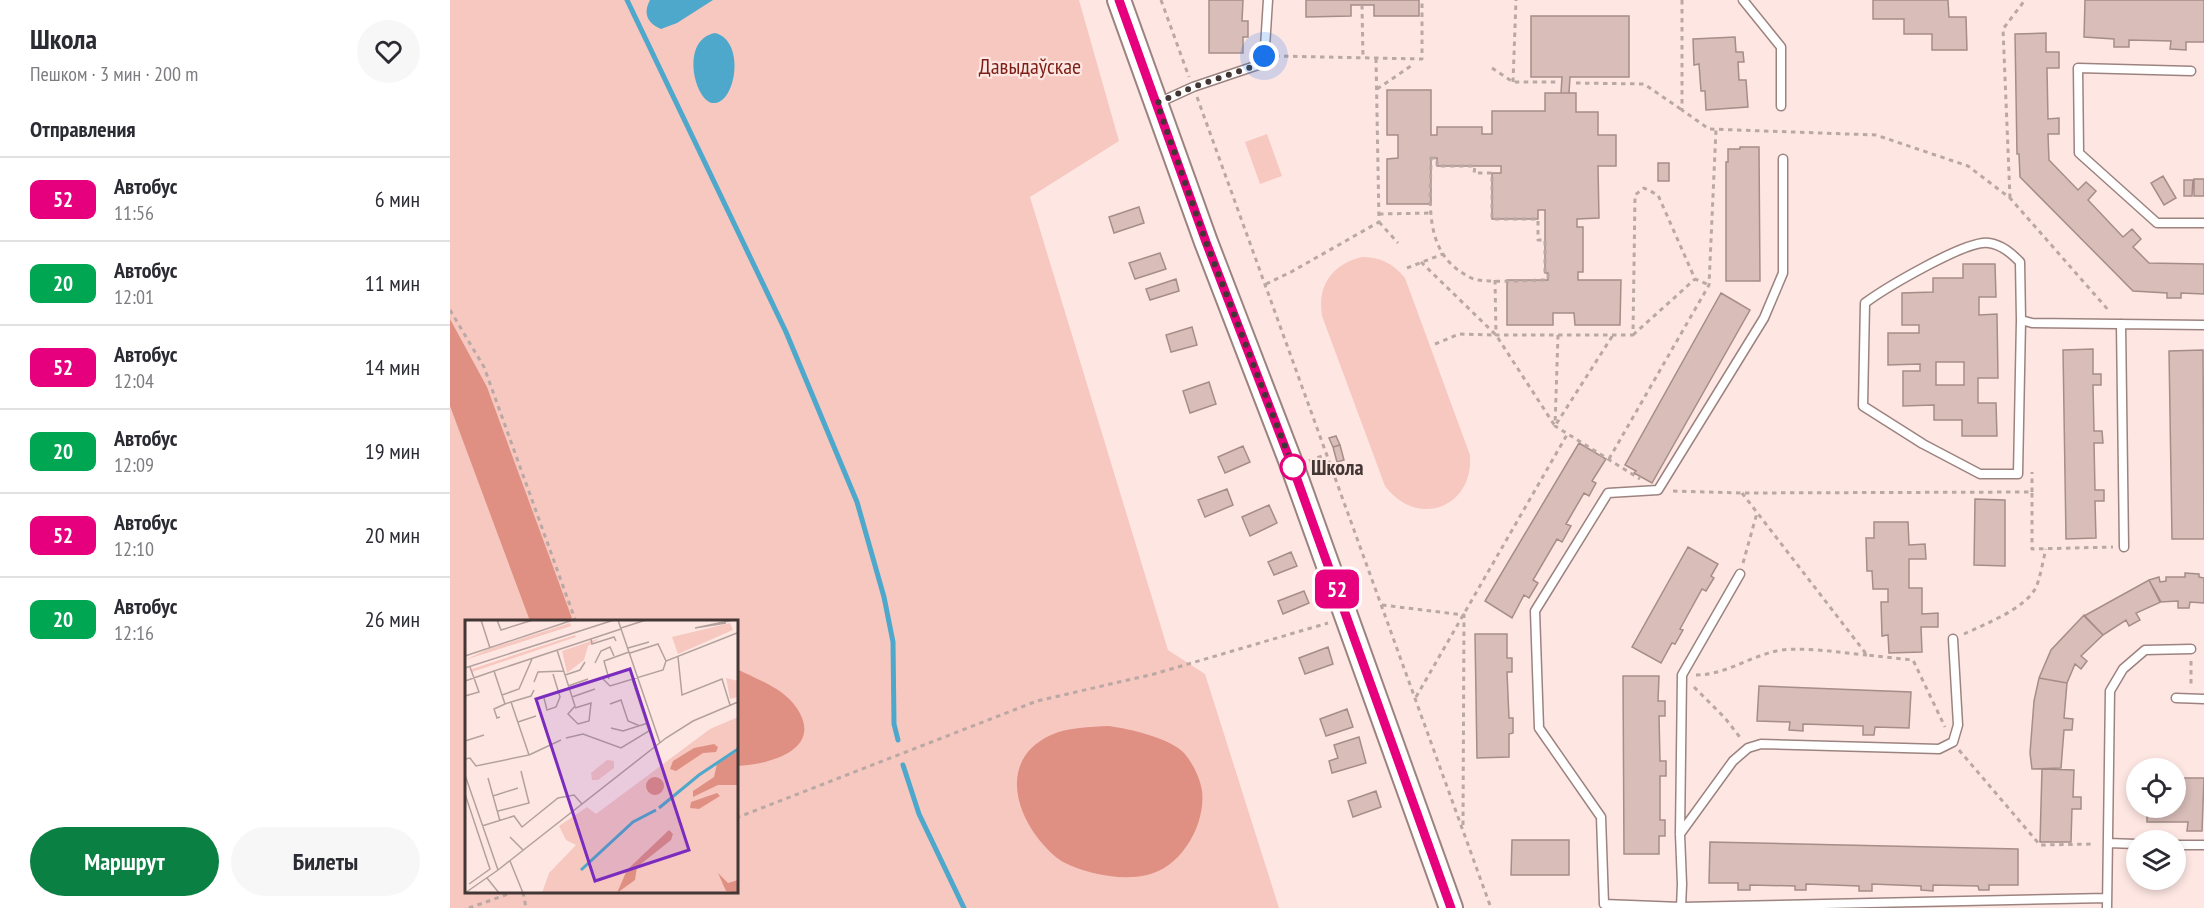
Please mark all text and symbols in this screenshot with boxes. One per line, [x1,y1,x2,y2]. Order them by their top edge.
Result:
text: Школа [30,20,97,57]
button: heart [357,20,420,83]
your location [1249,41,1279,71]
park label: Давыдаўскае [979,52,1081,80]
text: Пешком · 3 мин · 200 m [30,61,198,87]
text: Отправления [30,115,136,143]
text: Автобус [114,172,177,200]
text: 6 мин [375,185,420,213]
text: 52 [53,186,73,213]
text: 11:56 [114,200,154,226]
text: Автобус [114,256,177,284]
text: 11 мин [365,269,420,297]
text: 20 [53,270,73,297]
text: 12:01 [114,284,154,310]
text: Автобус [114,340,177,368]
text: 14 мин [365,353,420,381]
text: 52 [53,354,73,381]
text: 12:04 [114,368,154,394]
text: Автобус [114,424,177,452]
text: 19 мин [365,437,420,465]
text: 20 [53,438,73,465]
text: 12:09 [114,452,154,478]
place label: Школа [1311,453,1364,481]
marker: Школа [1280,454,1306,480]
text: Автобус [114,508,177,536]
text: 20 мин [365,521,420,549]
text: 52 [53,522,73,549]
text: 12:10 [114,536,154,562]
line badge: 52 [1310,570,1364,608]
text: 52 [1327,576,1347,603]
text: Автобус [114,592,177,620]
text: 26 мин [365,605,420,633]
text: 20 [53,606,73,633]
text: 12:16 [114,620,154,646]
inset map [465,620,738,893]
map controls [2126,758,2186,890]
button: locate [2126,758,2186,818]
button: Маршрут [30,827,219,896]
button: Билеты [231,827,420,896]
button: layers [2126,830,2186,890]

